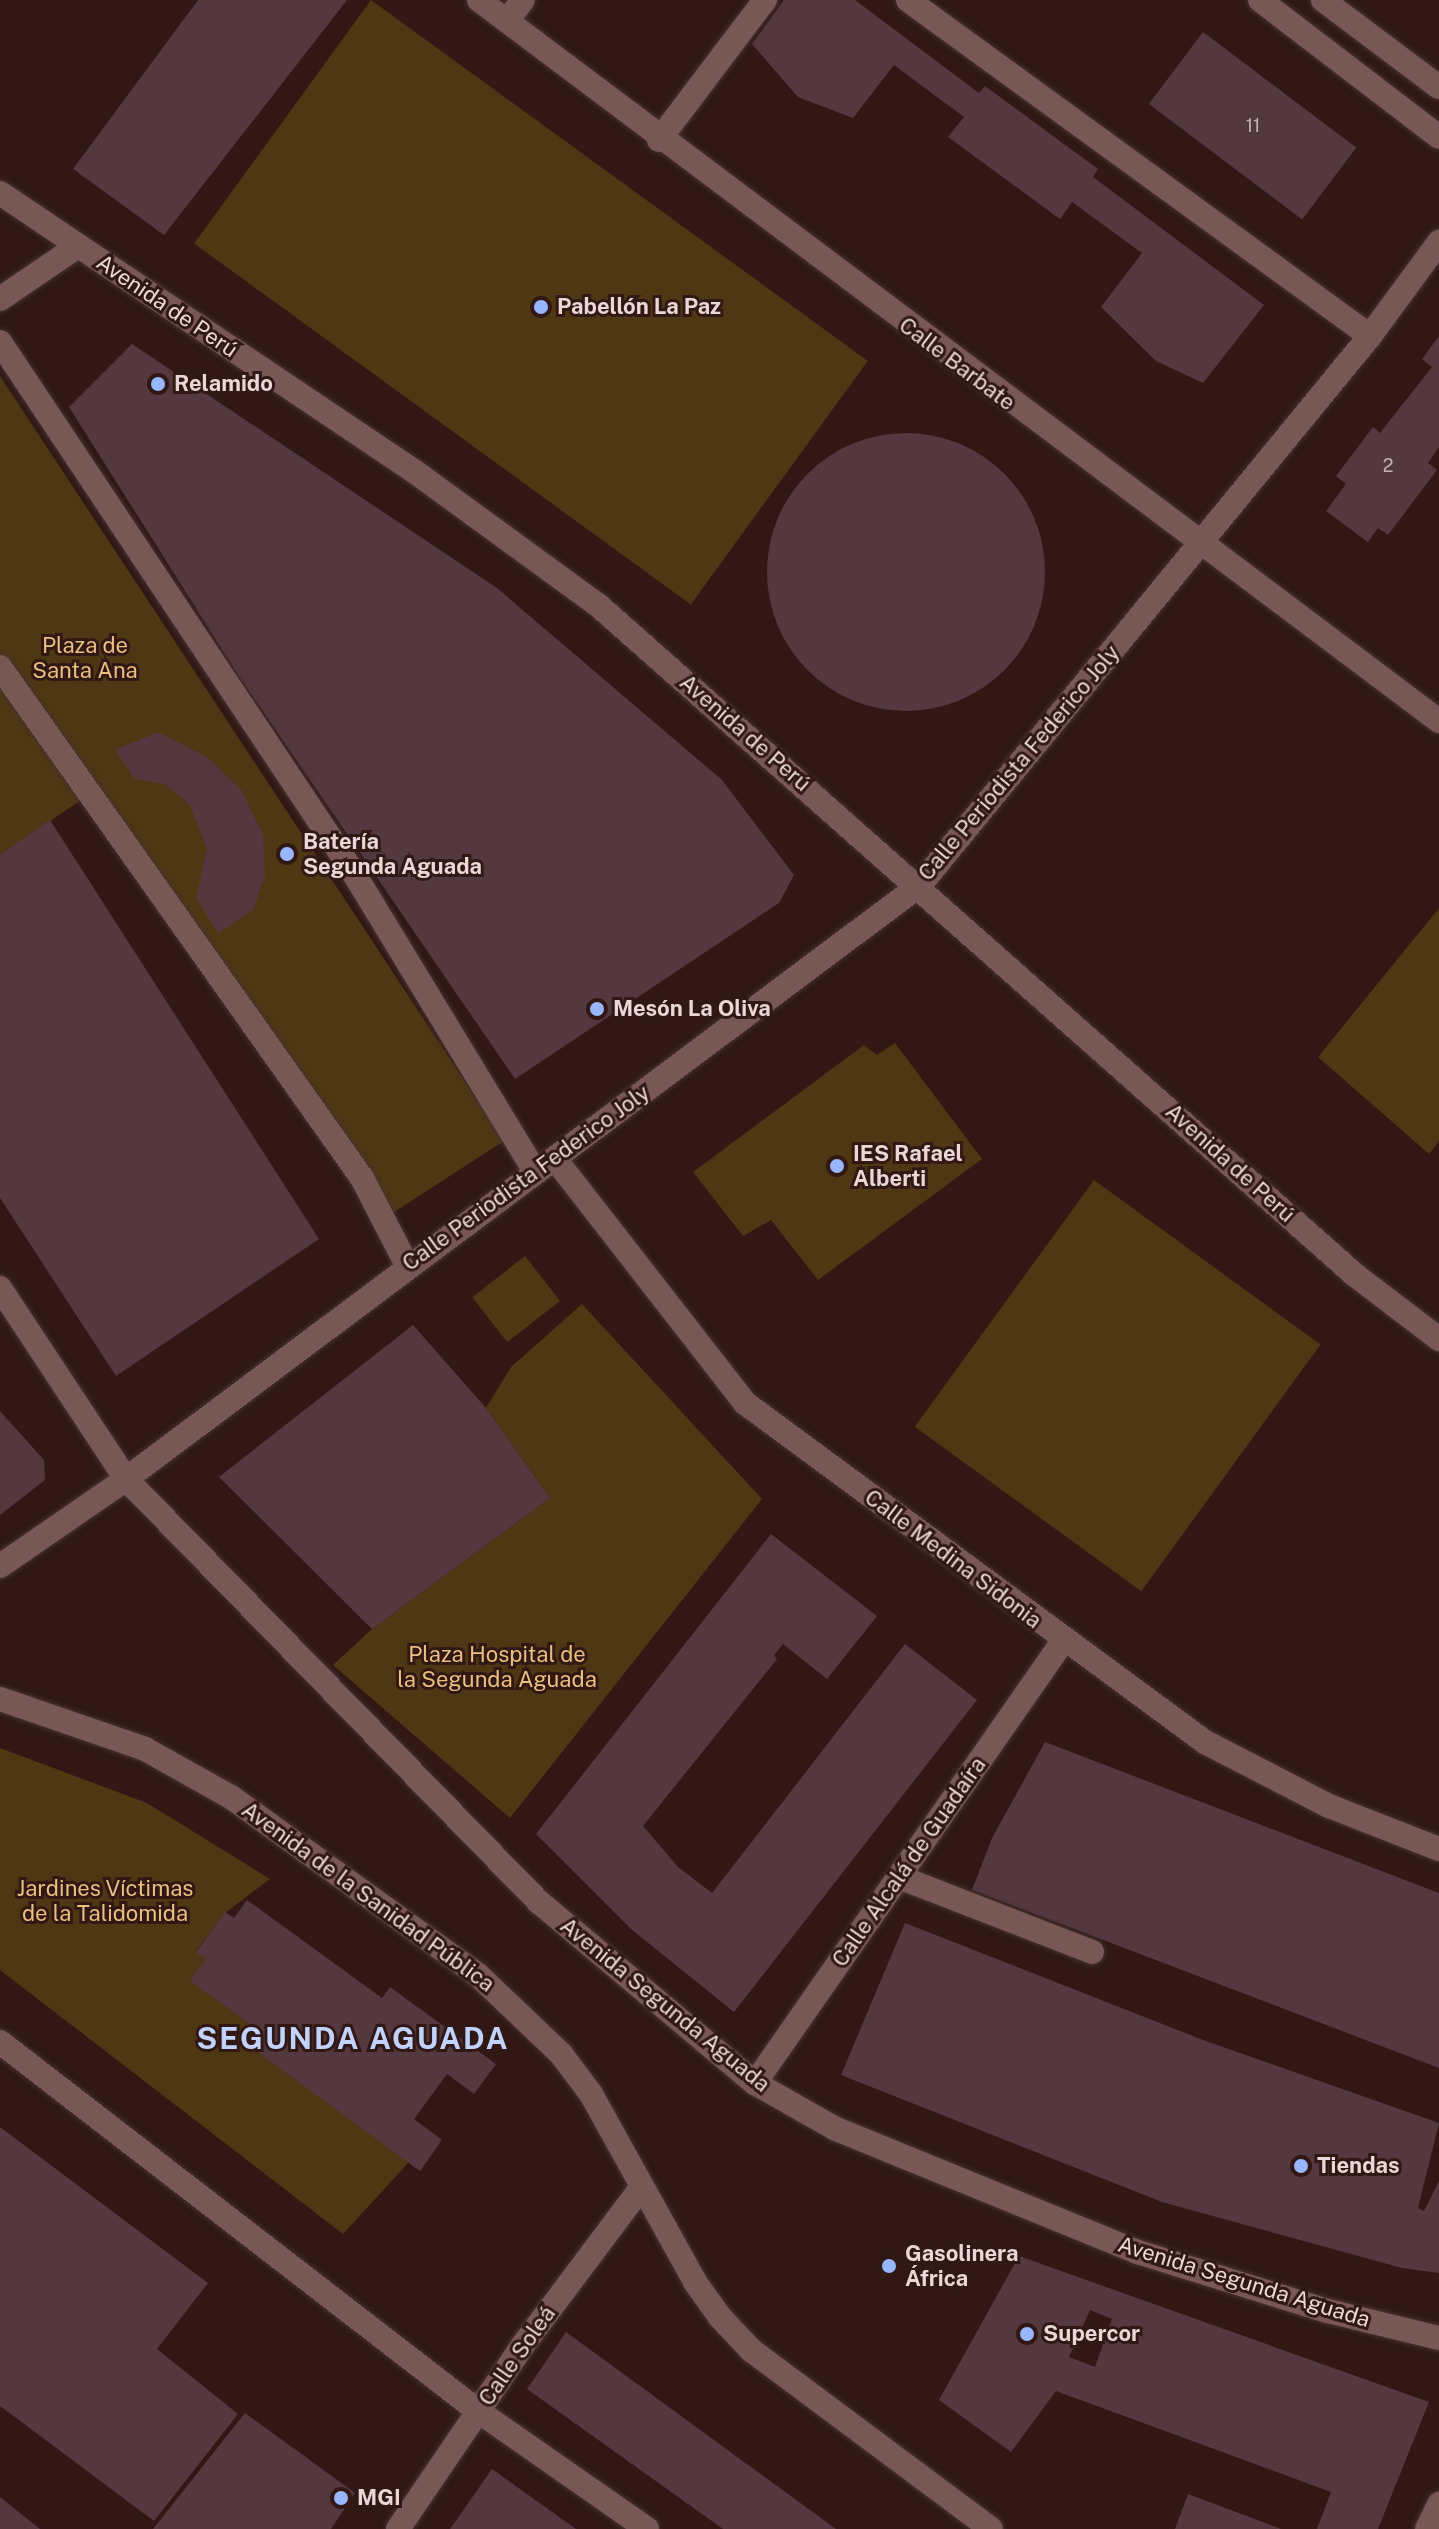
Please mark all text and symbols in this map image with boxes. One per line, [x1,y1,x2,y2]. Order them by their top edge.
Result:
house number: 11 [1246,115,1260,137]
street label: Avenida de Perú [91,249,243,363]
place label: Pabellón La Paz [557,294,721,320]
marker: Pabellón La Paz [532,298,550,316]
street label: Calle Barbate [894,312,1020,416]
place label: Relamido [174,371,273,397]
marker: Relamido [149,375,167,393]
house number: 2 [1383,455,1393,477]
park label: Plaza de Santa Ana [32,632,138,684]
street label: Calle Periodista Federico Joly [913,640,1125,886]
street label: Avenida de Perú [674,669,816,797]
place label: Batería Segunda Aguada [303,828,482,880]
marker: Batería Segunda Aguada [278,845,296,863]
place label: Mesón La Oliva [613,996,771,1022]
marker: Mesón La Oliva [588,1000,606,1018]
street label: Calle Periodista Federico Joly [397,1079,655,1277]
street label: Avenida de Perú [1160,1098,1300,1228]
place label: IES Rafael Alberti [853,1140,963,1192]
marker: IES Rafael Alberti [828,1157,846,1175]
street label: Calle Medina Sidonia [859,1484,1047,1634]
park label: Plaza Hospital de la Segunda Aguada [397,1641,597,1692]
street label: Calle Alcalá de Guadaíra [826,1752,992,1972]
street label: Avenida de la Sanidad Pública [236,1796,500,1998]
park label: Jardines Víctimas de la Talidomida [16,1875,194,1926]
street label: Avenida Segunda Aguada [555,1912,775,2098]
district label: SEGUNDA AGUADA [196,2020,510,2056]
place label: Tiendas [1317,2153,1399,2179]
marker: Tiendas [1292,2157,1310,2175]
street label: Avenida Segunda Aguada [1115,2231,1373,2333]
place label: Gasolinera África [905,2240,1018,2292]
marker: Gasolinera África [880,2257,898,2275]
street label: Calle Soleá [473,2301,561,2411]
place label: Supercor [1043,2321,1140,2347]
marker: Supercor [1018,2325,1036,2343]
place label: MGI [357,2485,401,2511]
marker: MGI [332,2489,350,2507]

